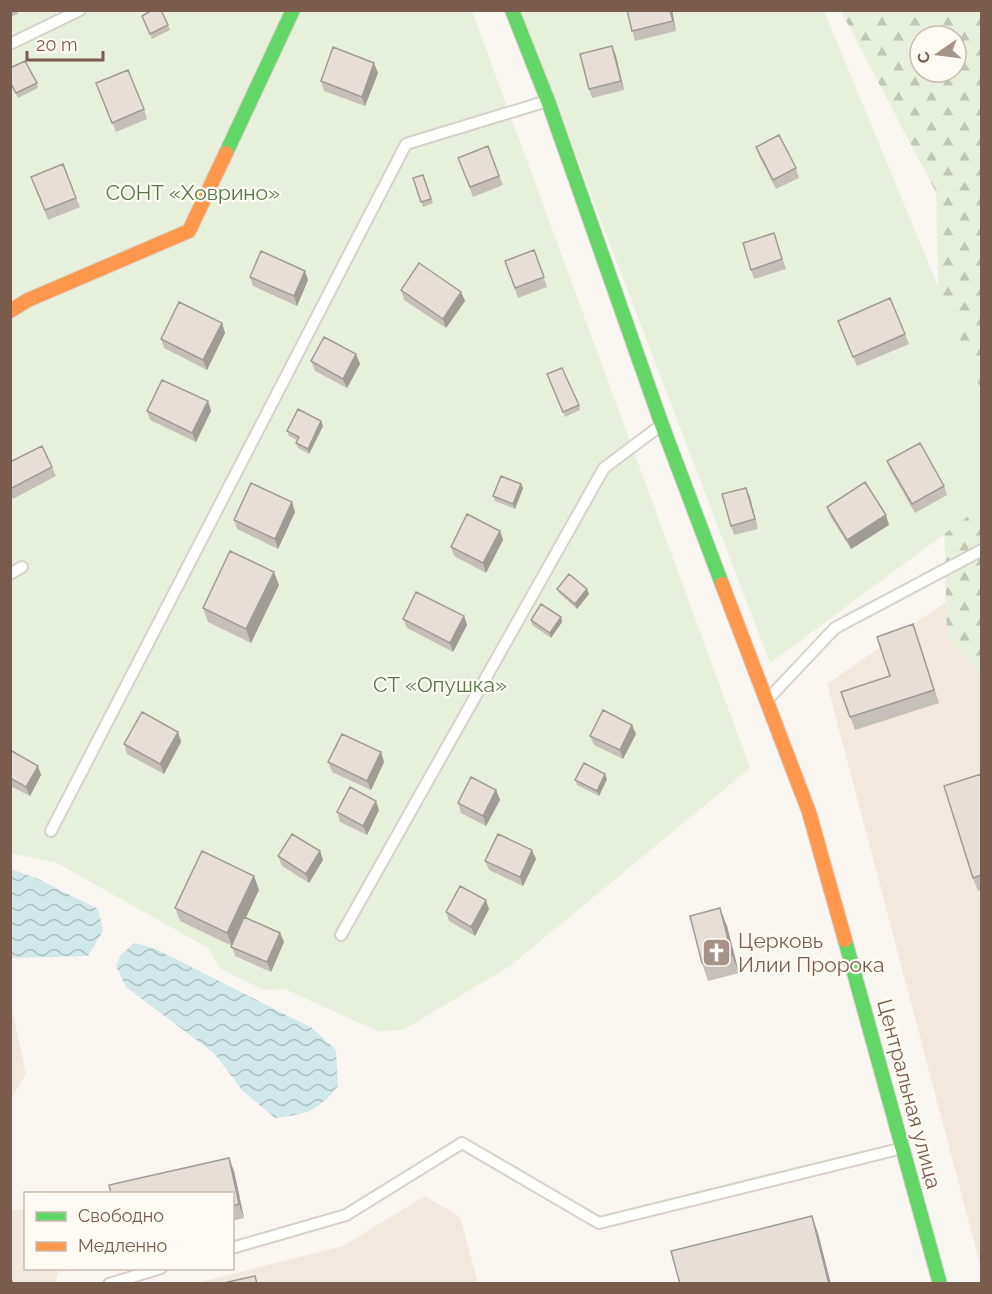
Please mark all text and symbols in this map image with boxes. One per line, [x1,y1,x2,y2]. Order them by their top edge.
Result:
scale bar [27,24,104,62]
north arrow [908,24,968,84]
text: 20 m [36,34,78,55]
text: С [913,50,934,65]
park label: СОНТ «Ховрино» [106,180,280,205]
park label: СТ «Опушка» [373,672,507,697]
place label: Церковь Илии Пророка [738,928,884,977]
church icon: Церковь Илии Пророка [701,937,733,969]
street label: Центральная улица [872,996,947,1191]
legend [24,1192,234,1270]
text: Свободно [78,1205,164,1226]
text: Медленно [78,1235,167,1256]

